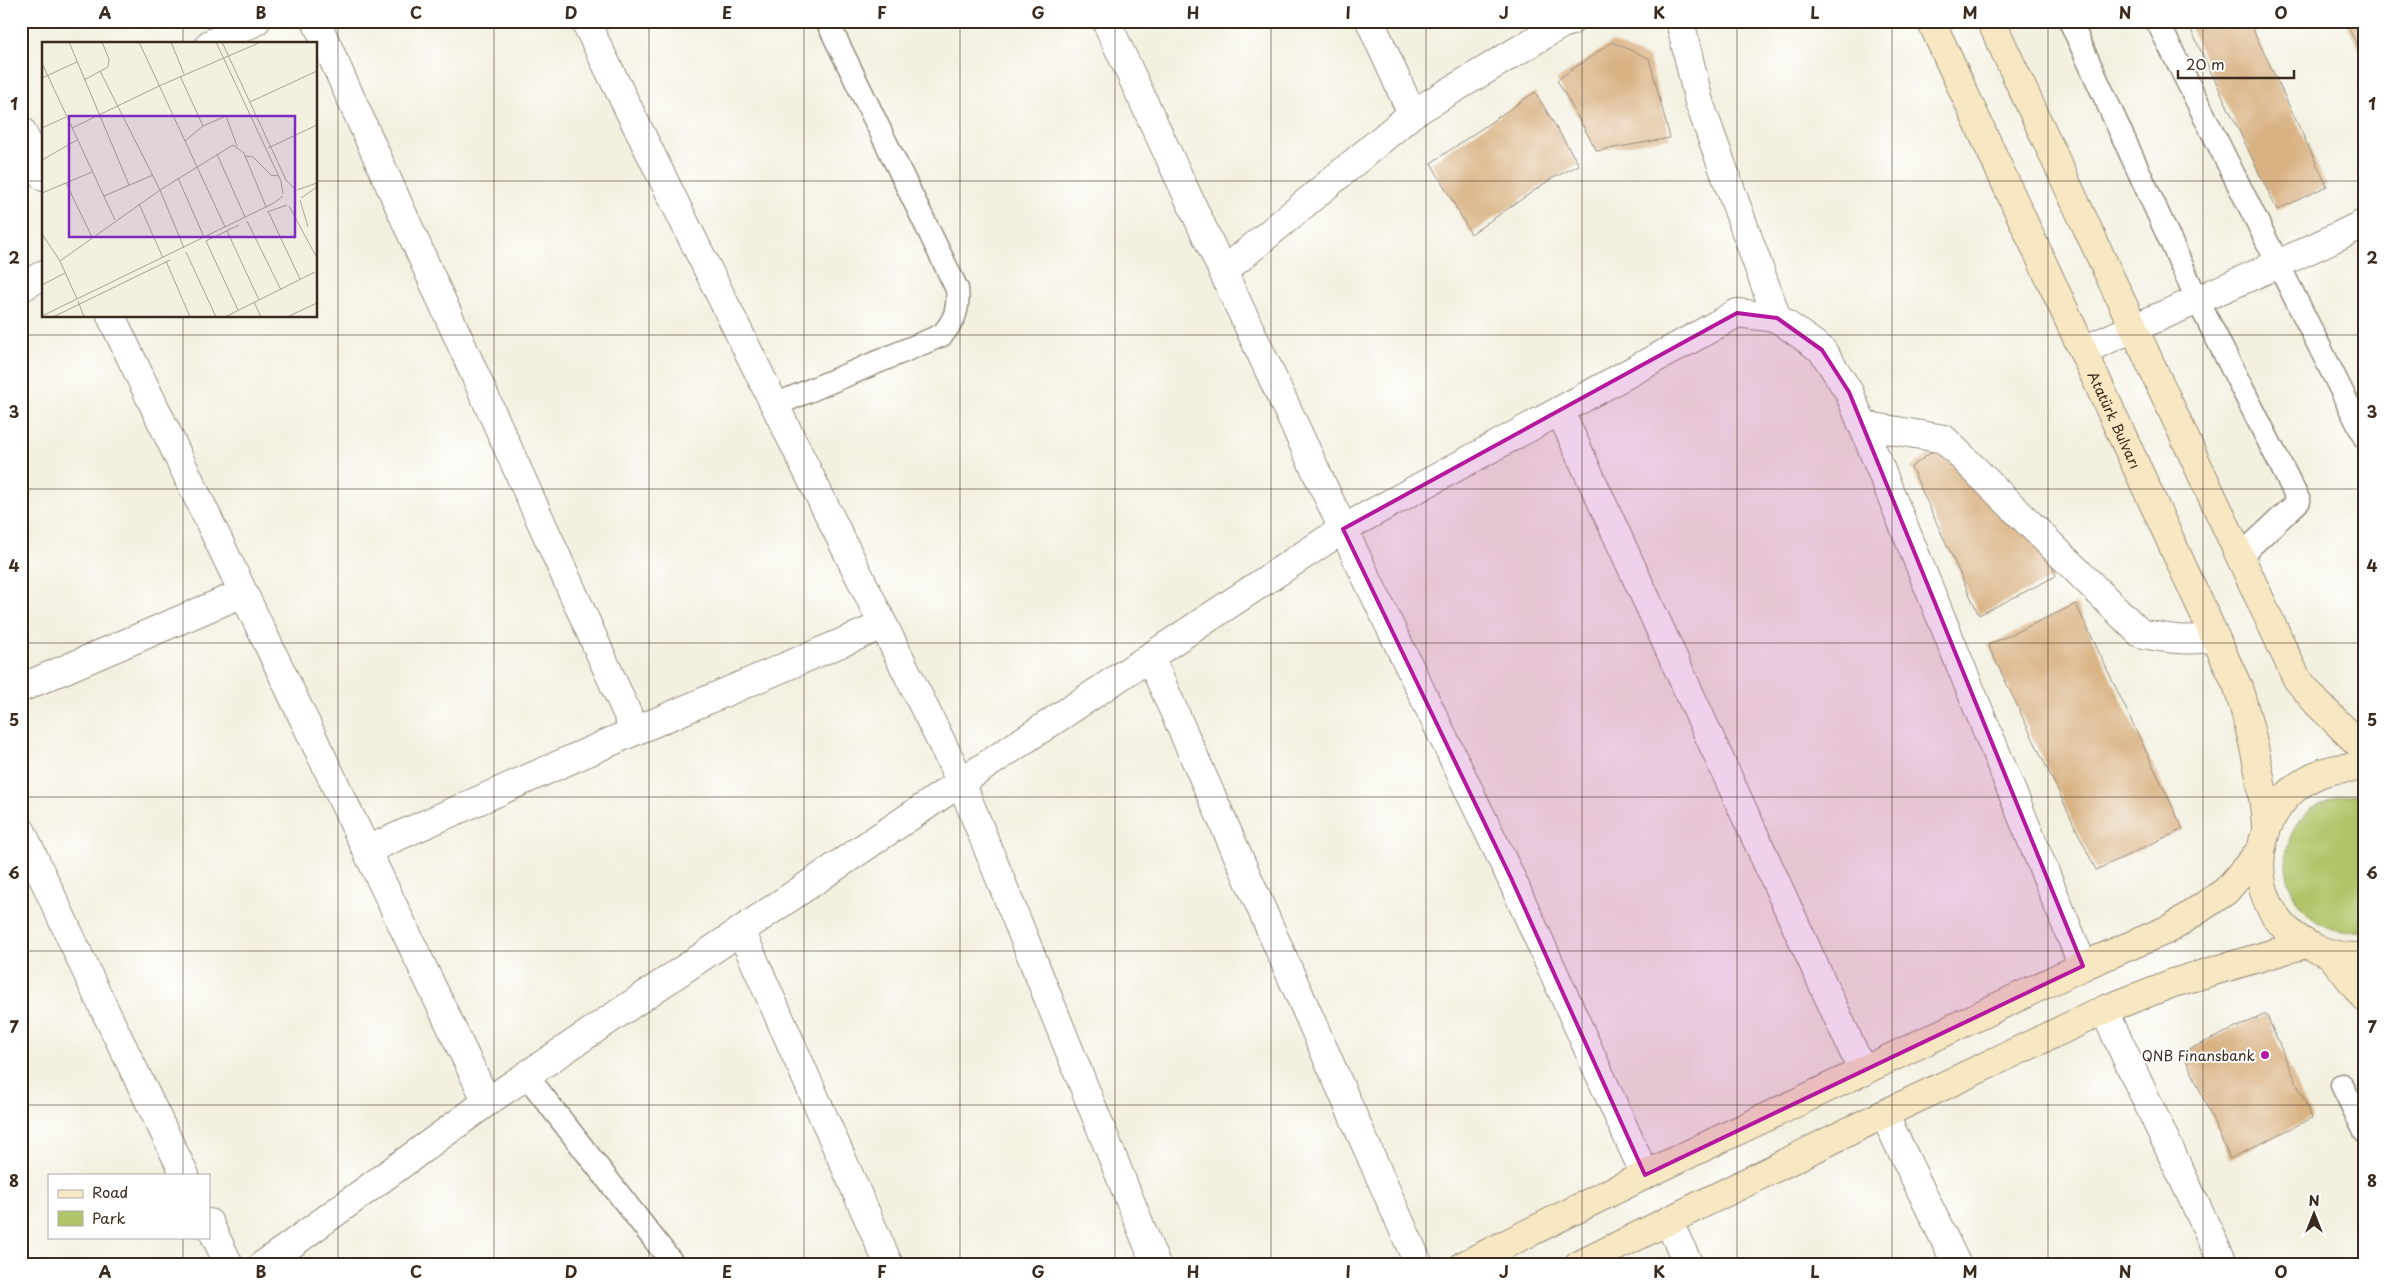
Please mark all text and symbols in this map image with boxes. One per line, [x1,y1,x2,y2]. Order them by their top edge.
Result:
text: A [99,0,112,24]
text: B [256,0,267,24]
text: C [410,0,422,24]
text: D [565,0,577,24]
text: E [722,0,732,24]
text: F [877,0,887,24]
text: G [1031,0,1045,24]
text: H [1187,0,1199,24]
text: I [1345,0,1351,24]
text: J [1499,0,1509,24]
text: K [1653,0,1665,24]
text: L [1810,0,1820,24]
text: M [1962,0,1978,24]
text: N [2119,0,2131,24]
text: O [2275,0,2288,24]
inset map [42,42,318,318]
scale bar [2178,48,2295,80]
text: 20 m [2186,52,2225,75]
text: 1 [10,91,18,115]
text: 1 [2368,91,2376,115]
text: 2 [8,245,20,269]
text: 2 [2366,245,2378,269]
street label: Atatürk Bulvarı [2083,368,2146,472]
text: 3 [9,399,19,423]
text: 3 [2367,399,2377,423]
text: 4 [9,553,20,577]
text: 4 [2367,553,2378,577]
text: 5 [9,707,19,731]
text: 5 [2367,707,2377,731]
text: 6 [8,860,20,884]
text: 6 [2366,860,2378,884]
text: 7 [9,1014,19,1038]
text: 7 [2367,1014,2377,1038]
place label: QNB Finansbank [2142,1045,2255,1066]
marker: QNB Finansbank [2259,1049,2271,1061]
text: 8 [9,1168,19,1192]
text: 8 [2367,1168,2377,1192]
legend [48,1174,210,1238]
text: Road [92,1180,128,1203]
north arrow [2288,1188,2338,1238]
text: N [2308,1190,2320,1211]
text: Park [92,1206,126,1229]
text: A [99,1259,112,1283]
text: B [256,1259,267,1283]
text: C [410,1259,422,1283]
text: D [565,1259,577,1283]
text: E [722,1259,732,1283]
text: F [877,1259,887,1283]
text: G [1031,1259,1045,1283]
text: H [1187,1259,1199,1283]
text: I [1345,1259,1351,1283]
text: J [1499,1259,1509,1283]
text: K [1653,1259,1665,1283]
text: L [1810,1259,1820,1283]
text: M [1962,1259,1978,1283]
text: N [2119,1259,2131,1283]
text: O [2275,1259,2288,1283]

